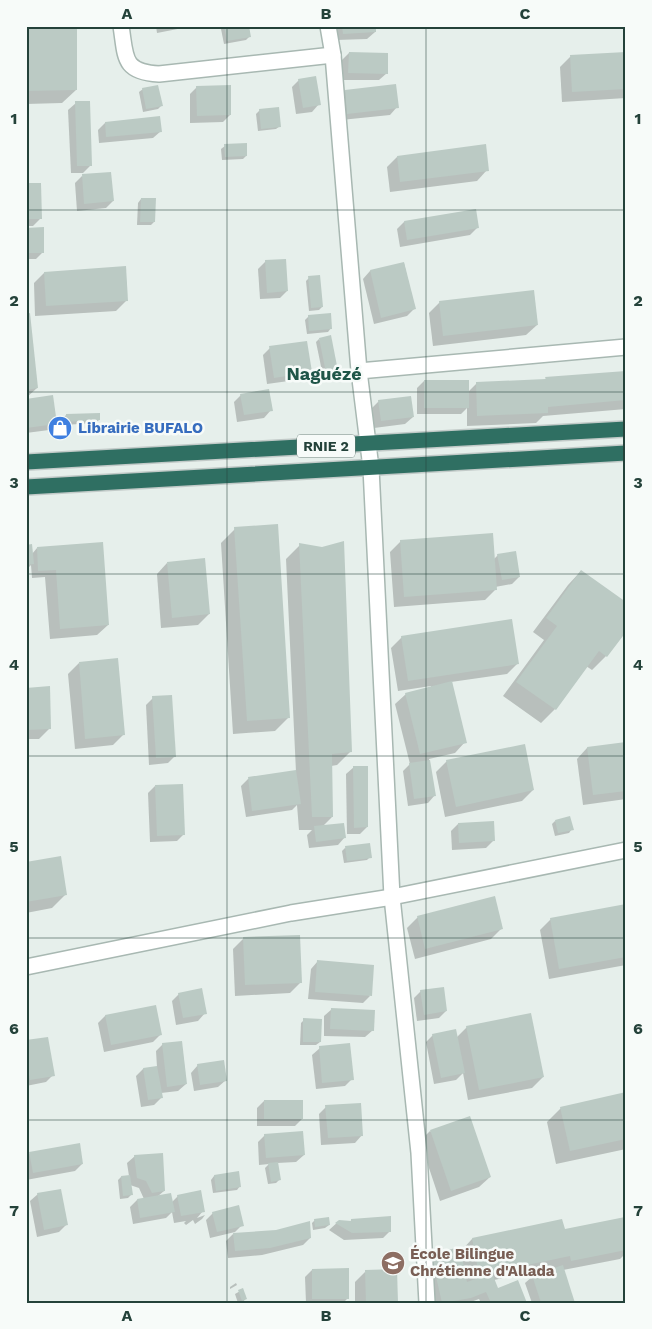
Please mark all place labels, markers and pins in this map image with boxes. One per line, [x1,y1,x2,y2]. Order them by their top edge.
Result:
shop icon: Librairie BUFALO [47,415,73,441]
place label: Librairie BUFALO [78,419,203,437]
place label: École Bilingue Chrétienne d'Allada [410,1245,555,1280]
school or university icon: École Bilingue Chrétienne d'Allada [380,1250,406,1276]

